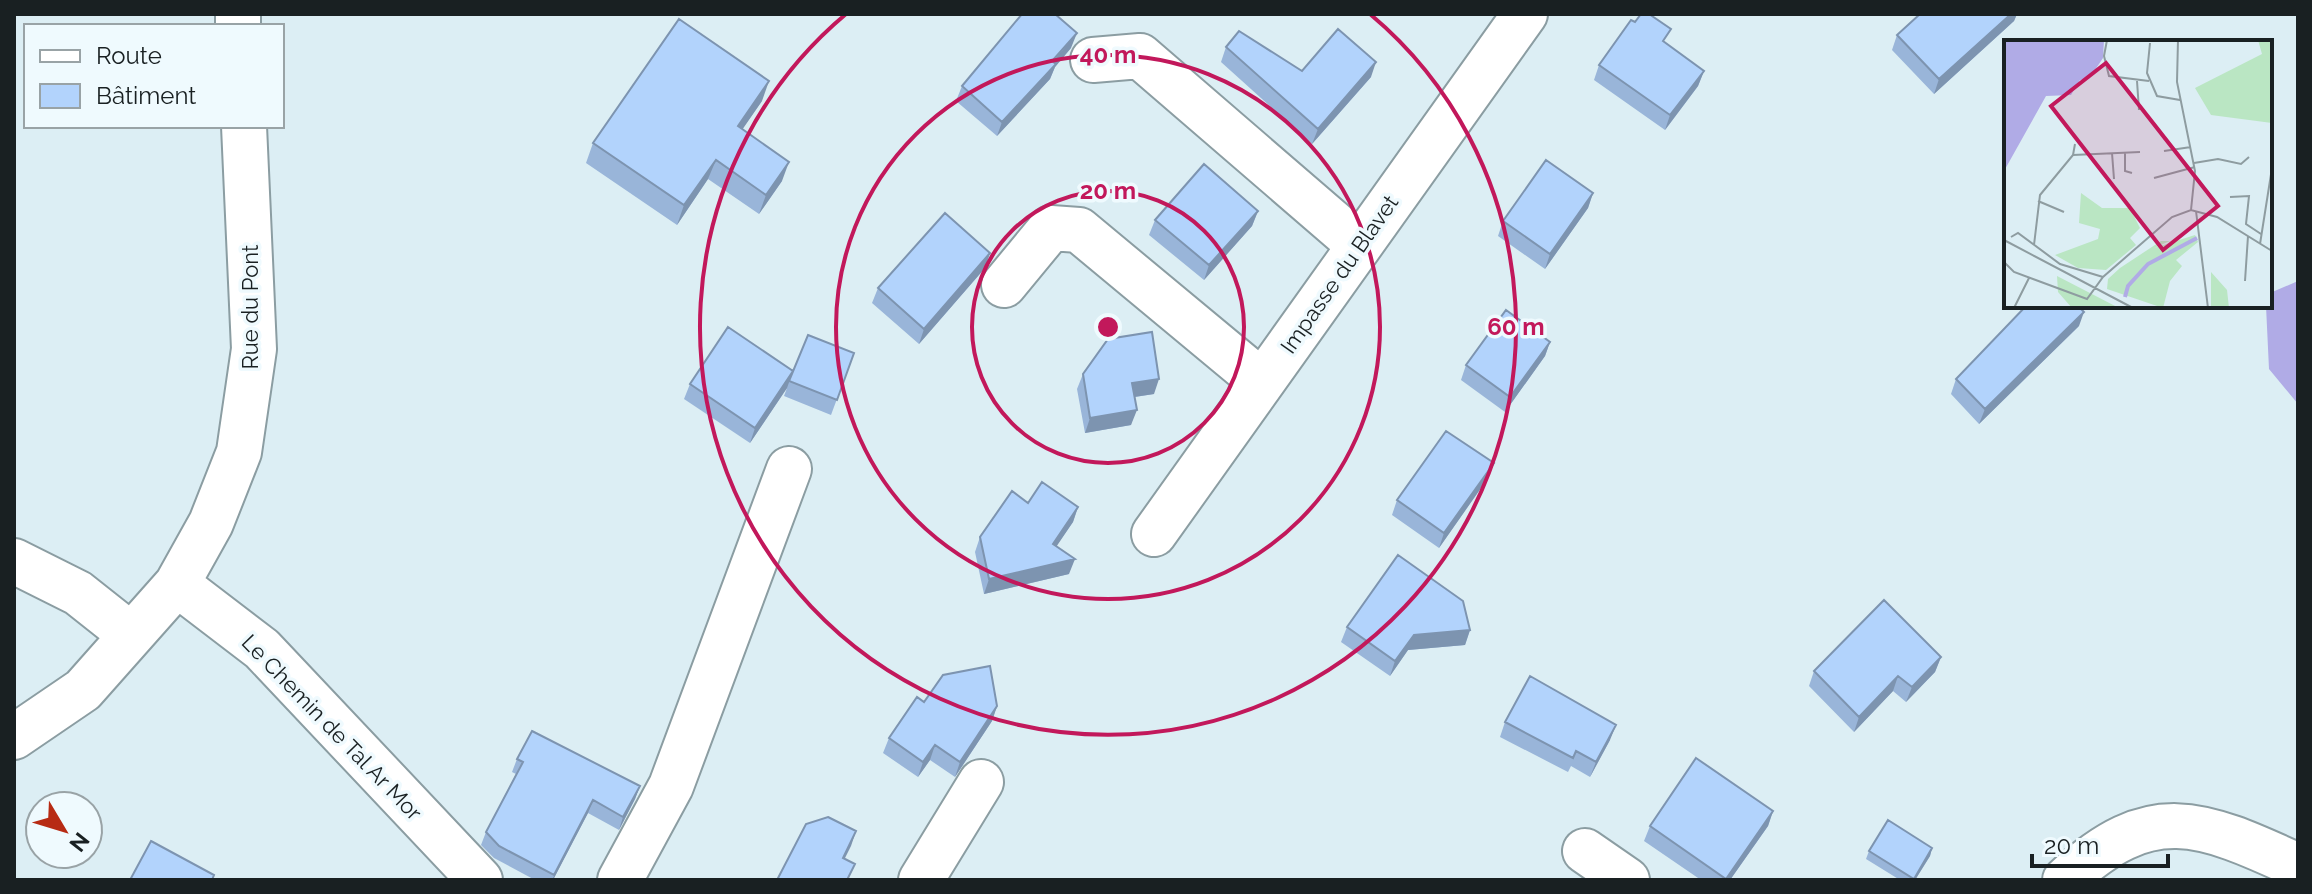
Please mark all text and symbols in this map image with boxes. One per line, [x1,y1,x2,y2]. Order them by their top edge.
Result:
legend [24,24,284,128]
text: 40 m [1080,40,1136,69]
inset map [2004,40,2272,308]
text: Route [96,41,162,70]
text: Bâtiment [96,81,196,110]
text: 20 m [1080,176,1136,205]
street label: Impasse du Blavet [1275,189,1404,358]
street label: Rue du Pont [237,244,263,369]
text: 60 m [1487,312,1545,341]
centre of rings [1094,313,1122,341]
street label: Le Chemin de Tal Ar Mor [237,629,428,825]
north arrow [24,790,104,870]
scale bar [2032,818,2168,868]
text: N [64,828,95,857]
text: 20 m [2044,831,2099,860]

